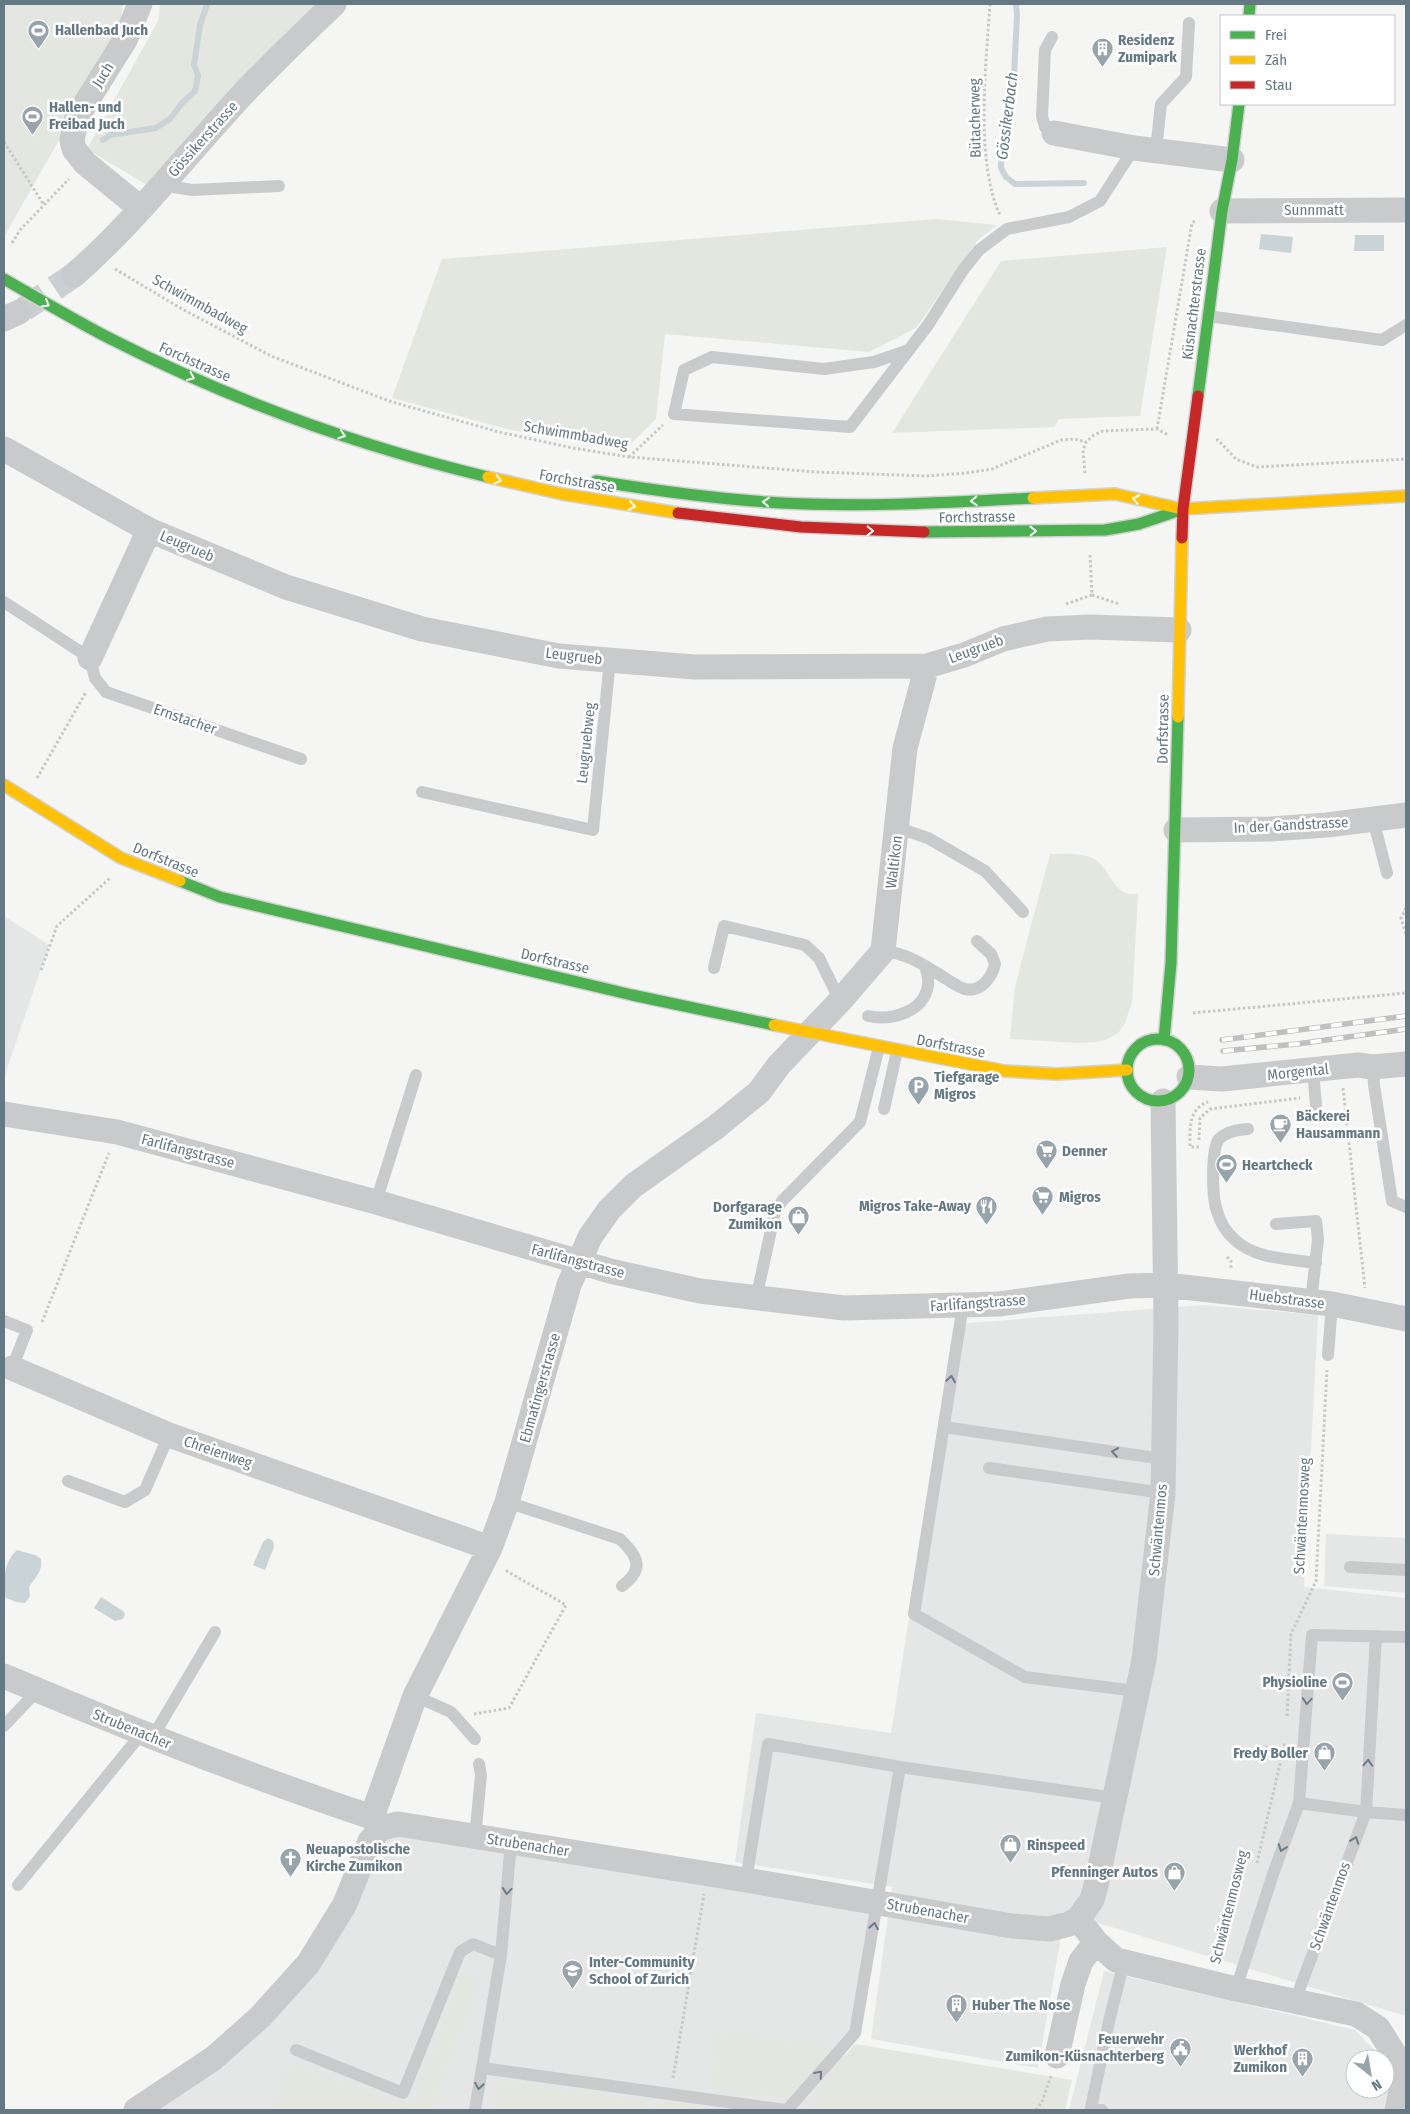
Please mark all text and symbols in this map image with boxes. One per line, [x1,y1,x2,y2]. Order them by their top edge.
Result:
legend [1220,15,1395,105]
sports icon: Hallenbad Juch [27,18,51,49]
place label: Hallenbad Juch [55,21,148,39]
text: Frei [1265,26,1287,44]
place label: Residenz Zumipark [1118,31,1177,66]
building icon: Residenz Zumipark [1090,37,1114,68]
text: Zäh [1265,51,1287,69]
street label: Juch [88,59,118,91]
water label: Gössikerbach [992,71,1022,161]
text: Stau [1265,76,1292,94]
street label: Bütacherweg [965,78,985,158]
street label: Gössikerstrasse [164,97,242,181]
place label: Hallen- und Freibad Juch [49,98,125,133]
sports icon: Hallen- und Freibad Juch [21,104,45,135]
street label: Sunnmatt [1284,201,1344,219]
street label: Küsnachterstrasse [1178,247,1210,361]
street label: Schwimmbadweg [149,270,251,338]
one-way arrow [40,297,49,307]
street label: Forchstrasse [156,338,234,386]
one-way arrow [186,370,195,381]
street label: Schwimmbadweg [522,417,630,453]
one-way arrow [337,430,346,440]
street label: Forchstrasse [538,465,616,497]
one-way arrow [494,474,503,485]
one-way arrow [1131,494,1140,504]
one-way arrow [761,496,769,507]
one-way arrow [970,496,978,506]
one-way arrow [628,500,636,510]
street label: Forchstrasse [939,507,1015,527]
one-way arrow [867,526,875,537]
one-way arrow [1030,526,1037,536]
street label: Leugrueb [157,527,217,565]
street label: Leugrueb [946,631,1006,667]
street label: Leugrueb [545,644,603,668]
street label: Dorfstrasse [1153,694,1173,764]
street label: Ernstacher [151,700,220,738]
street label: Leugruebweg [573,702,599,784]
street label: In der Gandstrasse [1233,813,1349,837]
street label: Waltikon [882,834,906,890]
street label: Dorfstrasse [130,839,202,881]
street label: Dorfstrasse [519,944,591,978]
street label: Dorfstrasse [915,1031,987,1061]
street label: Morgental [1266,1060,1330,1084]
place label: Tiefgarage Migros [934,1068,1000,1103]
parking icon: Tiefgarage Migros [906,1074,930,1105]
place label: Bäckerei Hausammann [1296,1107,1380,1142]
cafe icon: Bäckerei Hausammann [1268,1113,1292,1144]
street label: Farlifangstrasse [139,1130,237,1172]
supermarket icon: Denner [1034,1139,1058,1170]
place label: Denner [1062,1142,1108,1160]
sports icon: Heartcheck [1214,1153,1238,1184]
place label: Heartcheck [1242,1156,1313,1174]
supermarket icon: Migros [1031,1185,1055,1216]
place label: Migros [1059,1188,1101,1206]
restaurant icon: Migros Take-Away [975,1194,999,1225]
place label: Migros Take-Away [859,1197,972,1215]
place label: Dorfgarage Zumikon [713,1198,782,1233]
shop icon: Dorfgarage Zumikon [786,1204,810,1235]
street label: Farlifangstrasse [529,1240,627,1282]
street label: Huebstrasse [1248,1285,1326,1313]
street label: Farlifangstrasse [930,1291,1026,1315]
street label: Ebmatingerstrasse [516,1331,564,1445]
one-way arrow [945,1375,956,1383]
street label: Chreienweg [182,1432,254,1472]
one-way arrow [1111,1448,1119,1458]
street label: Schwäntenmosweg [1290,1457,1314,1575]
street label: Schwäntenmos [1145,1483,1171,1577]
sports icon: Physioline [1331,1670,1355,1701]
place label: Physioline [1262,1673,1327,1691]
one-way arrow [1302,1697,1313,1705]
street label: Strubenacher [90,1705,175,1753]
shop icon: Fredy Boller [1312,1741,1336,1772]
place label: Fredy Boller [1233,1744,1309,1762]
one-way arrow [1363,1759,1374,1767]
street label: Strubenacher [486,1830,571,1861]
shop icon: Rinspeed [999,1833,1023,1864]
place label: Rinspeed [1027,1836,1085,1854]
one-way arrow [1349,1837,1359,1845]
place label: Neuapostolische Kirche Zumikon [306,1840,411,1875]
one-way arrow [1278,1844,1288,1852]
church icon: Neuapostolische Kirche Zumikon [278,1846,302,1877]
street label: Schwäntenmosweg [1206,1848,1252,1966]
street label: Schwäntenmos [1306,1859,1354,1953]
shop icon: Pfenninger Autos [1162,1860,1186,1891]
place label: Pfenninger Autos [1051,1863,1158,1881]
one-way arrow [502,1887,513,1895]
street label: Strubenacher [886,1895,971,1927]
one-way arrow [868,1922,878,1931]
place label: Inter-Community School of Zurich [589,1953,695,1988]
school or university icon: Inter-Community School of Zurich [561,1959,585,1990]
building icon: Huber The Nose [944,1993,968,2024]
place label: Huber The Nose [972,1996,1071,2014]
place label: Feuerwehr Zumikon-Küsnachterberg [1006,2030,1165,2065]
public building icon: Feuerwehr Zumikon-Küsnachterberg [1168,2036,1192,2067]
place label: Werkhof Zumikon [1233,2041,1288,2076]
building icon: Werkhof Zumikon [1291,2047,1315,2078]
north arrow [1345,2049,1395,2099]
one-way arrow [813,2070,822,2079]
text: N [1368,2075,1384,2094]
one-way arrow [474,2082,484,2091]

